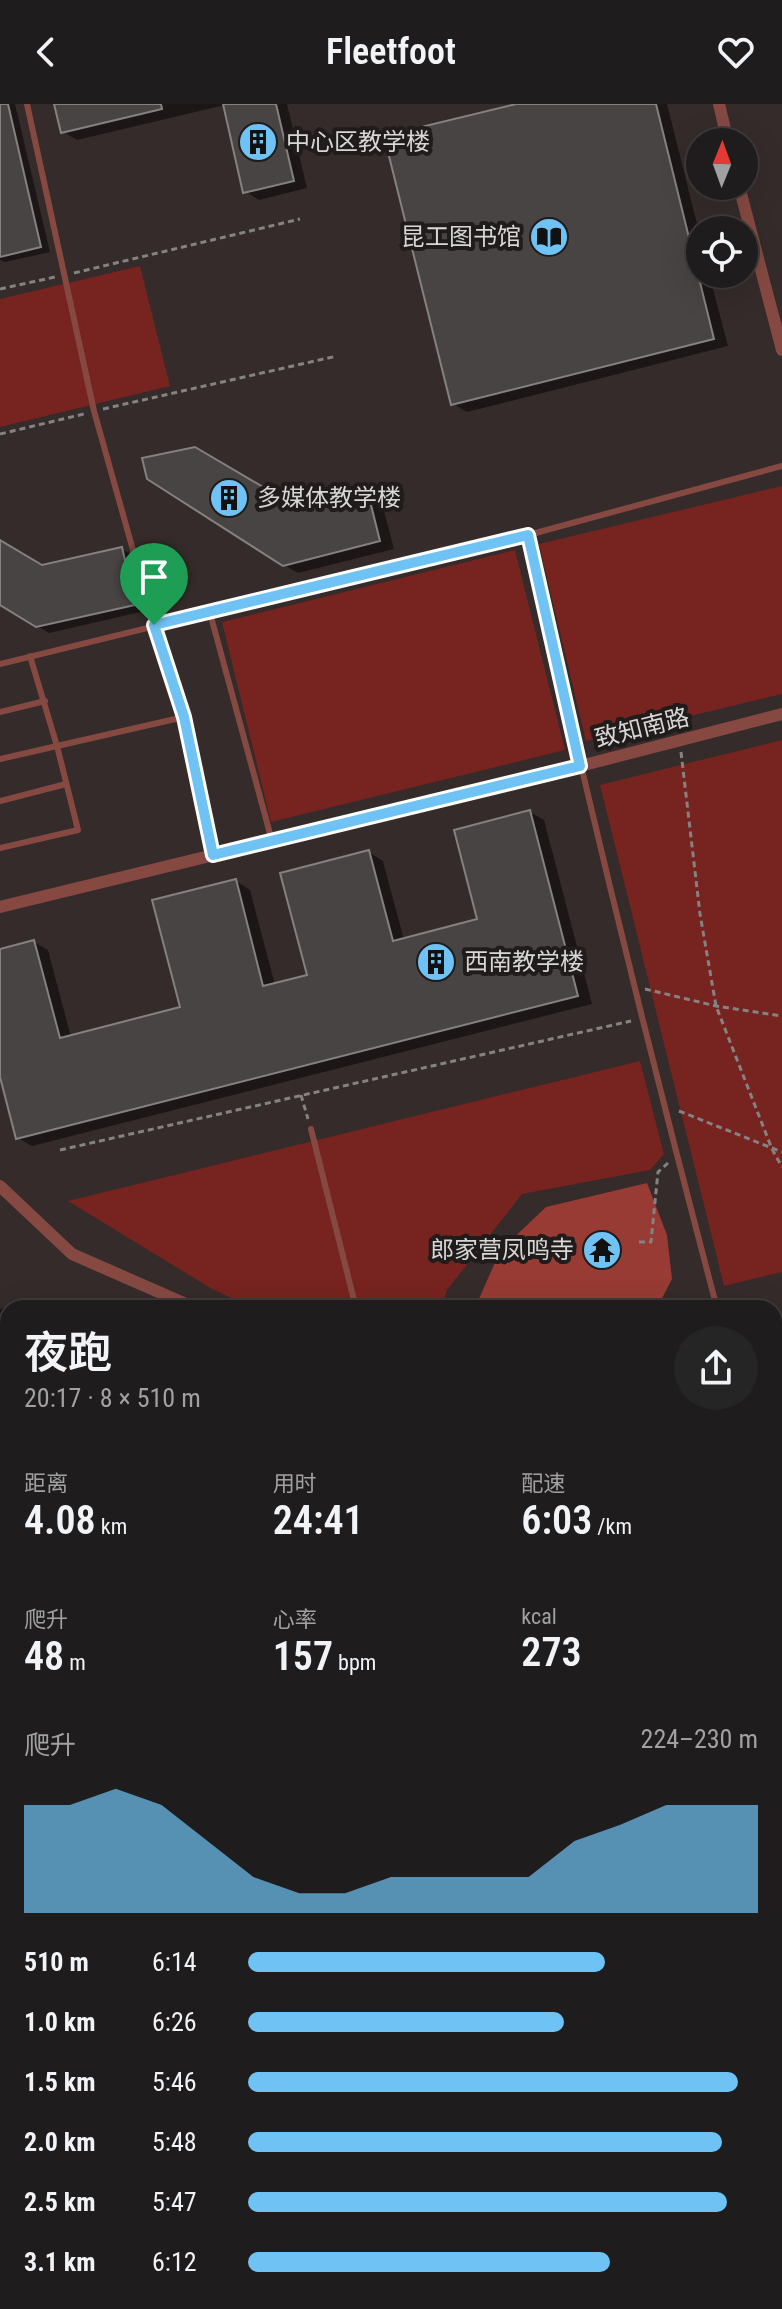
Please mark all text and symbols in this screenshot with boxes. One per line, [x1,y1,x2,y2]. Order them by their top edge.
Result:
icon: back [24,30,68,74]
icon: heart [714,30,758,74]
text: Fleetfoot [326,31,456,73]
building icon: 中心区教学楼 [237,121,279,163]
place label: 中心区教学楼 [286,128,430,156]
north arrow [686,128,758,200]
map controls [686,128,758,288]
library icon: 昆工图书馆 [528,216,570,258]
button: locate [686,216,758,288]
place label: 昆工图书馆 [401,223,521,251]
building icon: 多媒体教学楼 [208,477,250,519]
place label: 多媒体教学楼 [257,484,401,512]
pin [120,543,188,625]
icon: arrive [132,555,176,599]
street label: 致知南路 [592,703,692,753]
building icon: 西南教学楼 [415,941,457,983]
place label: 西南教学楼 [464,948,584,976]
temple icon: 郎家营凤鸣寺 [581,1229,623,1271]
place label: 郎家营凤鸣寺 [430,1236,574,1264]
button: share [674,1326,758,1410]
text: 夜跑 [24,1327,112,1379]
text: 20:17 · 8 × 510 m [24,1383,201,1413]
text: 距离 [24,1471,68,1496]
text: 用时 [273,1471,317,1496]
text: 配速 [521,1471,565,1496]
text: 4.08 [24,1497,96,1544]
text: 24:41 [273,1497,364,1544]
text: 6:03 [521,1497,592,1544]
text: km [96,1514,127,1539]
text: /km [592,1514,632,1539]
text: kcal [521,1604,557,1629]
text: 爬升 [24,1607,68,1632]
text: 心率 [273,1607,317,1632]
text: 273 [521,1629,582,1676]
text: 48 [24,1633,64,1680]
text: 157 [273,1633,333,1680]
text: m [64,1650,86,1675]
text: bpm [333,1650,376,1675]
text: 224–230 m [641,1724,758,1754]
text: 爬升 [24,1730,76,1760]
text: 510 m [24,1947,89,1977]
text: 6:14 [152,1947,197,1977]
text: 1.0 km [24,2007,96,2037]
text: 6:26 [152,2007,197,2037]
text: 1.5 km [24,2067,96,2097]
text: 5:46 [152,2067,197,2097]
text: 2.0 km [24,2127,96,2157]
text: 5:48 [152,2127,197,2157]
text: 2.5 km [24,2187,96,2217]
text: 5:47 [152,2187,197,2217]
text: 3.1 km [24,2247,96,2277]
text: 6:12 [152,2247,197,2277]

